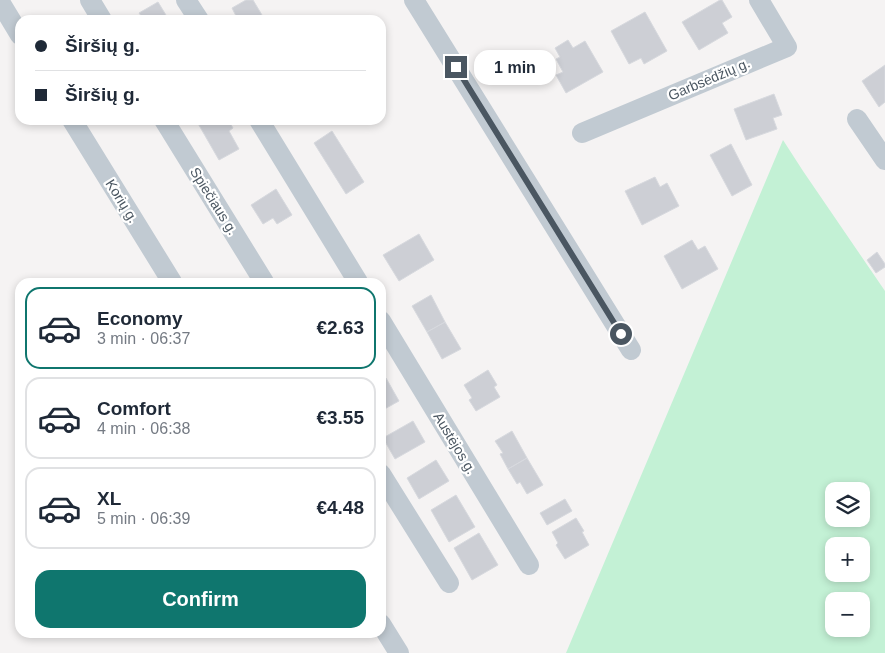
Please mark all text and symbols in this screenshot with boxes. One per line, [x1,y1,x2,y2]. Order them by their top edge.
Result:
text: Širšių g. [65,35,140,56]
callout: 1 min [474,50,556,84]
street label: Garbsėdžių g. [666,55,752,103]
route end [445,56,467,78]
text: 1 min [494,59,536,76]
text: Širšių g. [65,84,140,105]
street label: Spiečiaus g. [187,164,241,238]
street label: Korių g. [102,176,142,226]
icon: car [37,306,82,351]
text: Economy [97,308,183,329]
text: €2.63 [316,317,364,338]
route start [610,323,632,345]
text: 3 min · 06:37 [97,330,190,347]
icon: car [37,396,82,441]
text: Comfort [97,398,171,419]
text: €3.55 [316,407,364,428]
street label: Austėjos g. [430,409,480,477]
text: 4 min · 06:38 [97,420,190,437]
map controls [825,482,870,637]
button: layers [825,482,870,527]
icon: car [37,486,82,531]
text: XL [97,488,121,509]
text: €4.48 [316,497,364,518]
text: 5 min · 06:39 [97,510,190,527]
button: + [825,537,870,582]
button: Confirm [35,570,366,628]
button: − [825,592,870,637]

